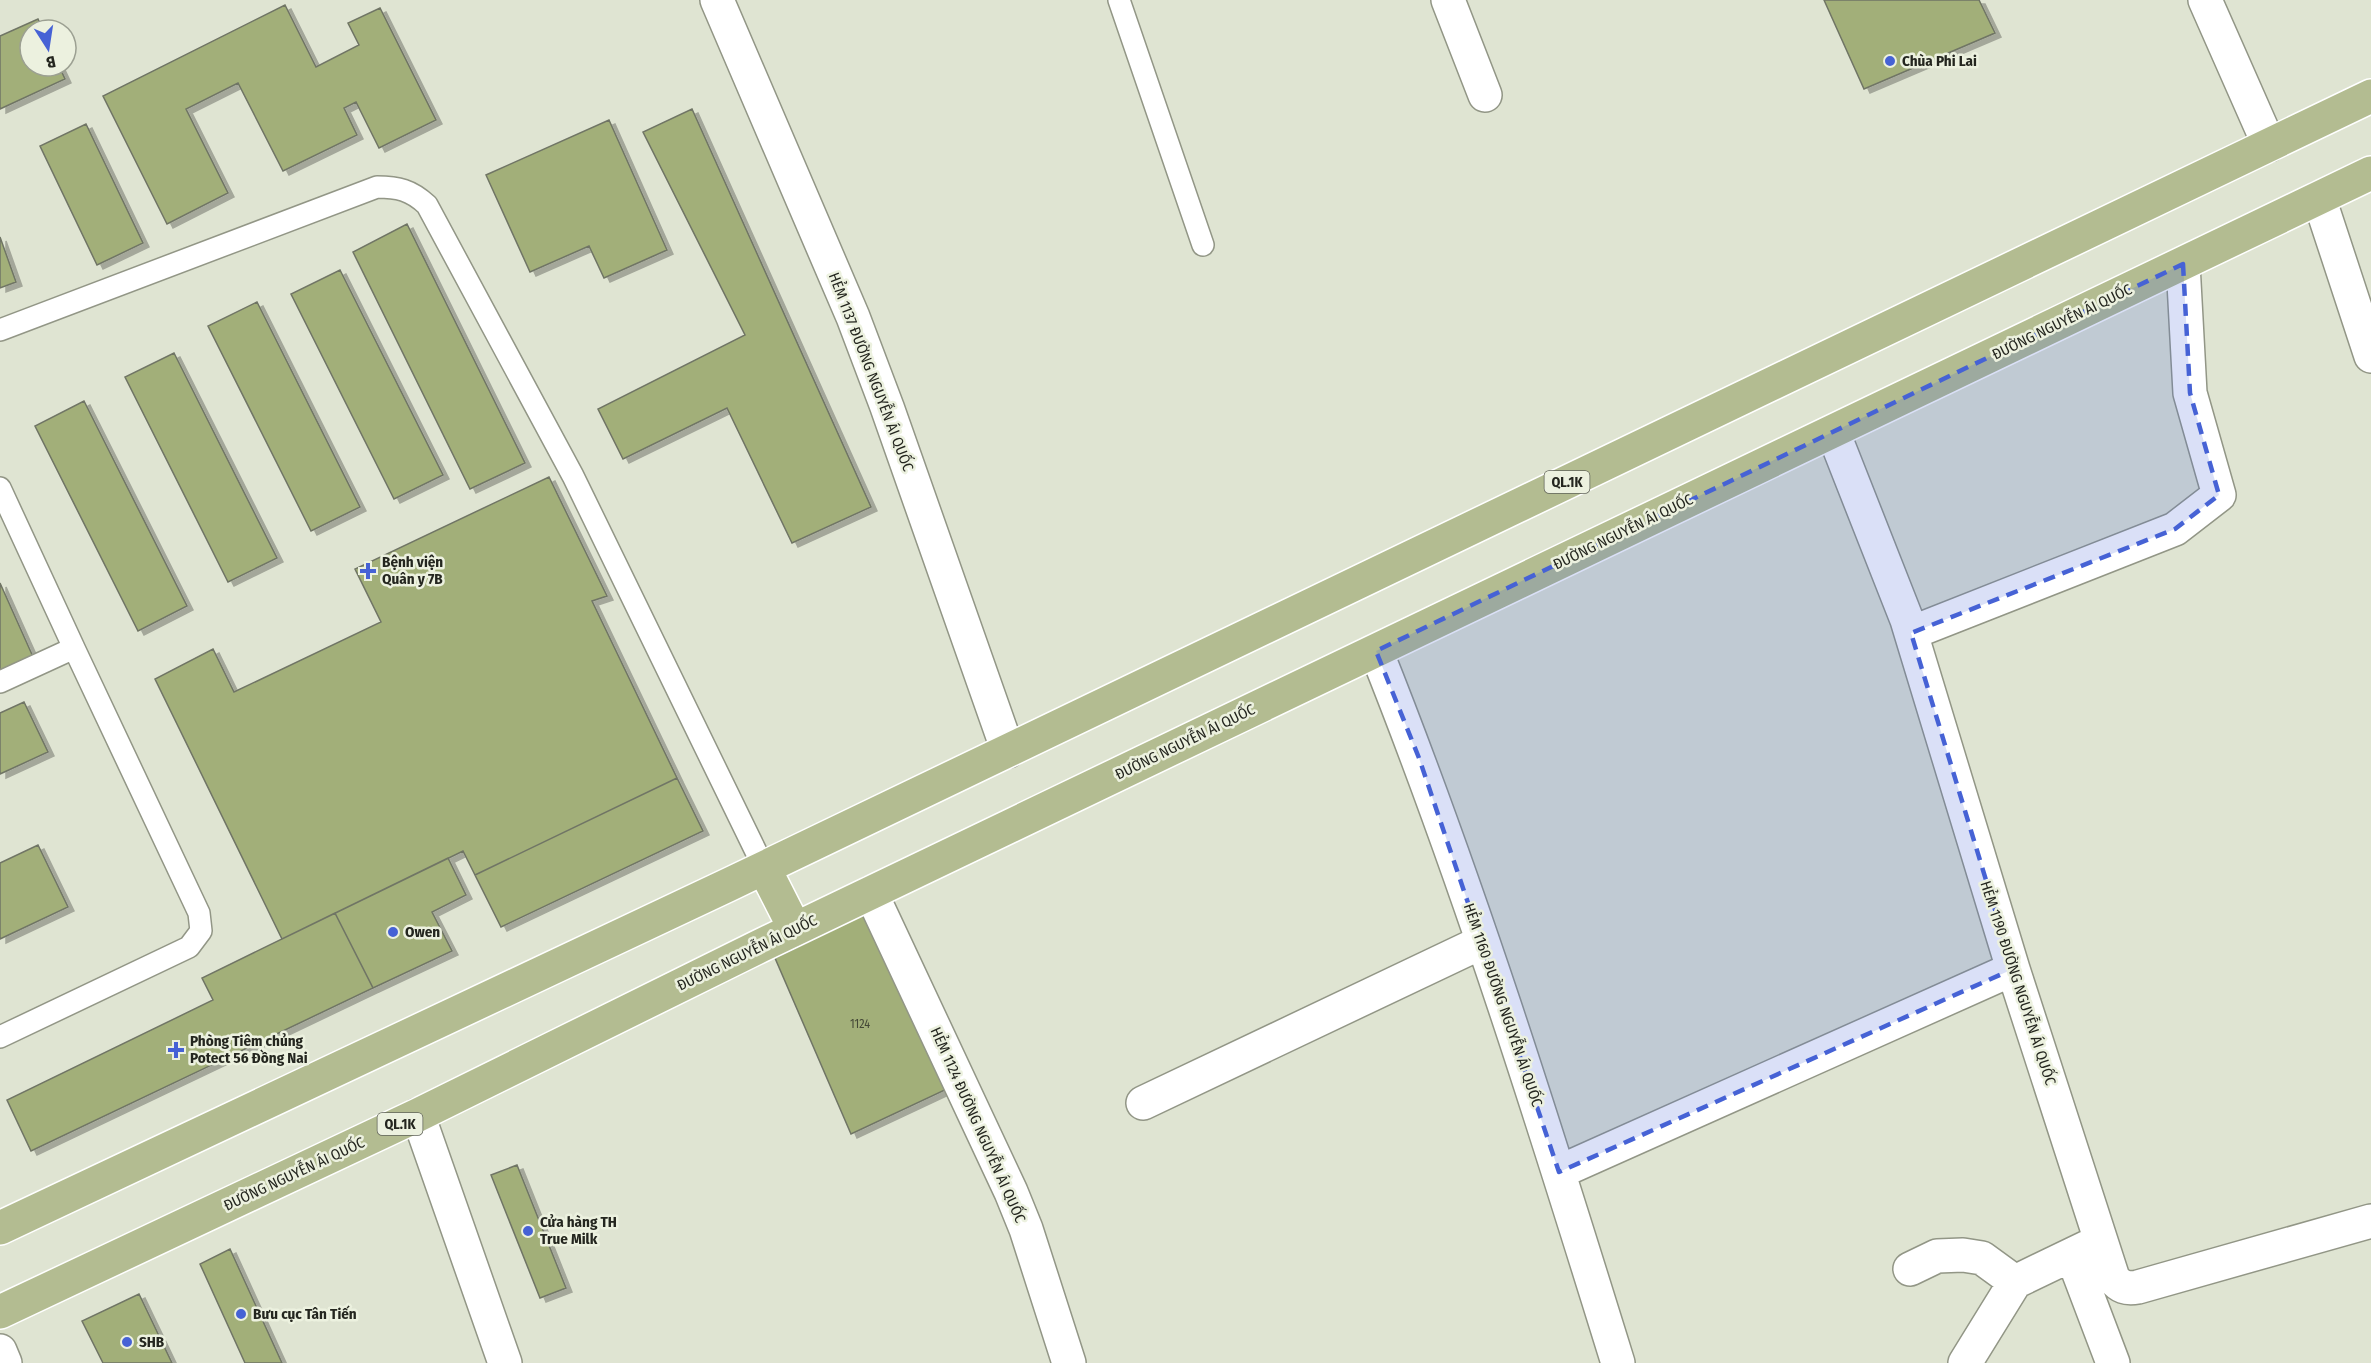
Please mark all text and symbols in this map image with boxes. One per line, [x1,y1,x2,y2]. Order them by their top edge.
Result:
north arrow [18,18,78,78]
text: B [45,52,57,72]
place label: Chùa Phi Lai [1902,52,1977,70]
marker: Chùa Phi Lai [1883,54,1897,68]
street label: HẺM 1137 ĐƯỜNG NGUYỄN ÁI QUỐC [825,269,919,474]
street label: ĐƯỜNG NGUYỄN ÁI QUỐC [1988,278,2135,364]
road number: QL.1K [1544,471,1590,493]
street label: ĐƯỜNG NGUYỄN ÁI QUỐC [1549,488,1696,574]
place label: Bệnh viện Quân y 7B [382,553,443,588]
marker: Bệnh viện Quân y 7B [359,562,377,580]
street label: ĐƯỜNG NGUYỄN ÁI QUỐC [1111,698,1258,784]
street label: HẺM 1190 ĐƯỜNG NGUYỄN ÁI QUỐC [1976,878,2062,1088]
street label: HẺM 1160 ĐƯỜNG NGUYỄN ÁI QUỐC [1460,900,1548,1109]
street label: ĐƯỜNG NGUYỄN ÁI QUỐC [673,909,820,995]
place label: Owen [405,923,440,941]
marker: Owen [386,925,400,939]
house number: 1124 [850,1017,870,1031]
street label: HẺM 1124 ĐƯỜNG NGUYỄN ÁI QUỐC [927,1024,1031,1226]
place label: Phòng Tiêm chủng Potect 56 Đồng Nai [190,1032,308,1067]
marker: Phòng Tiêm chủng Potect 56 Đồng Nai [167,1041,185,1059]
road number: QL.1K [378,1113,422,1135]
street label: ĐƯỜNG NGUYỄN ÁI QUỐC [220,1131,368,1215]
place label: Cửa hàng TH True Milk [540,1213,617,1248]
marker: Cửa hàng TH True Milk [521,1224,535,1238]
place label: Bưu cục Tân Tiến [253,1305,357,1323]
marker: Bưu cục Tân Tiến [234,1307,248,1321]
place label: SHB [139,1333,165,1351]
marker: SHB [120,1335,134,1349]

